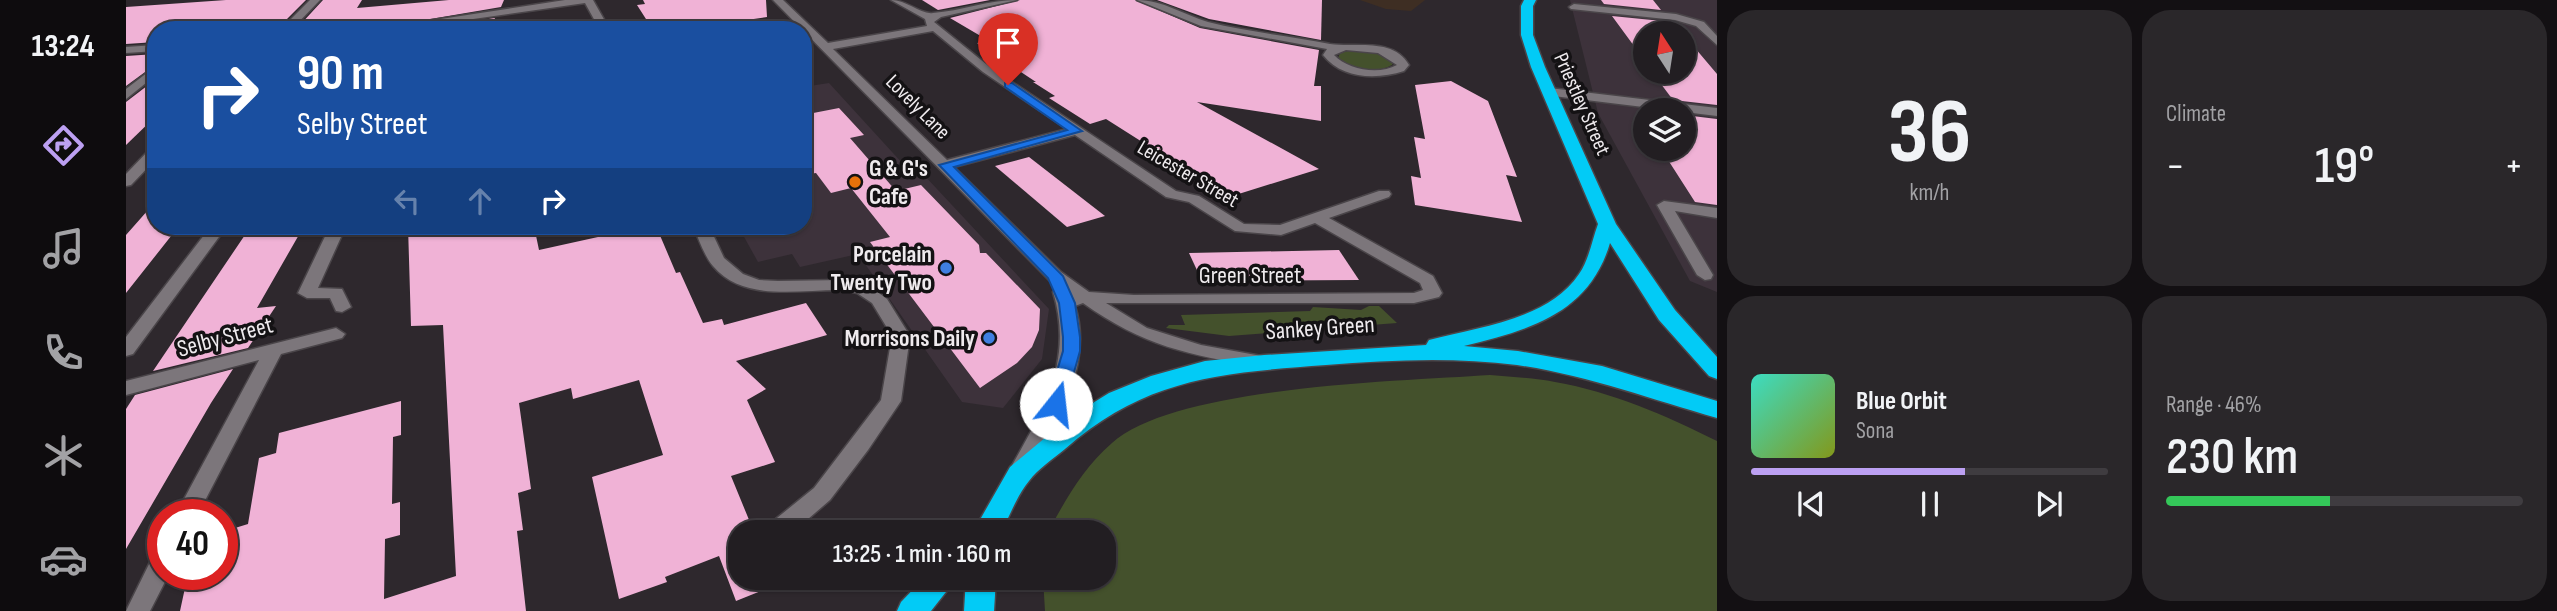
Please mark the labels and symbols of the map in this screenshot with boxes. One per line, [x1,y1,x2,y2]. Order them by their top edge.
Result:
pin [978,13,1038,85]
north arrow [1633,21,1696,84]
street label: Priestley Street [1548,49,1616,159]
street label: Lovely Lane [880,69,956,145]
street label: Leicester Street [1133,135,1243,213]
place label: G & G's Cafe [869,154,928,211]
marker: G & G's Cafe [847,174,863,190]
place label: Porcelain Twenty Two [831,240,932,297]
marker: Porcelain Twenty Two [938,260,954,276]
street label: Green Street [1199,261,1301,290]
street label: Selby Street [174,310,276,364]
street label: Sankey Green [1265,310,1375,346]
place label: Morrisons Daily [844,324,975,353]
marker: Morrisons Daily [981,330,997,346]
position arrow [1019,367,1093,441]
speed limit sign: 40 [147,499,238,590]

